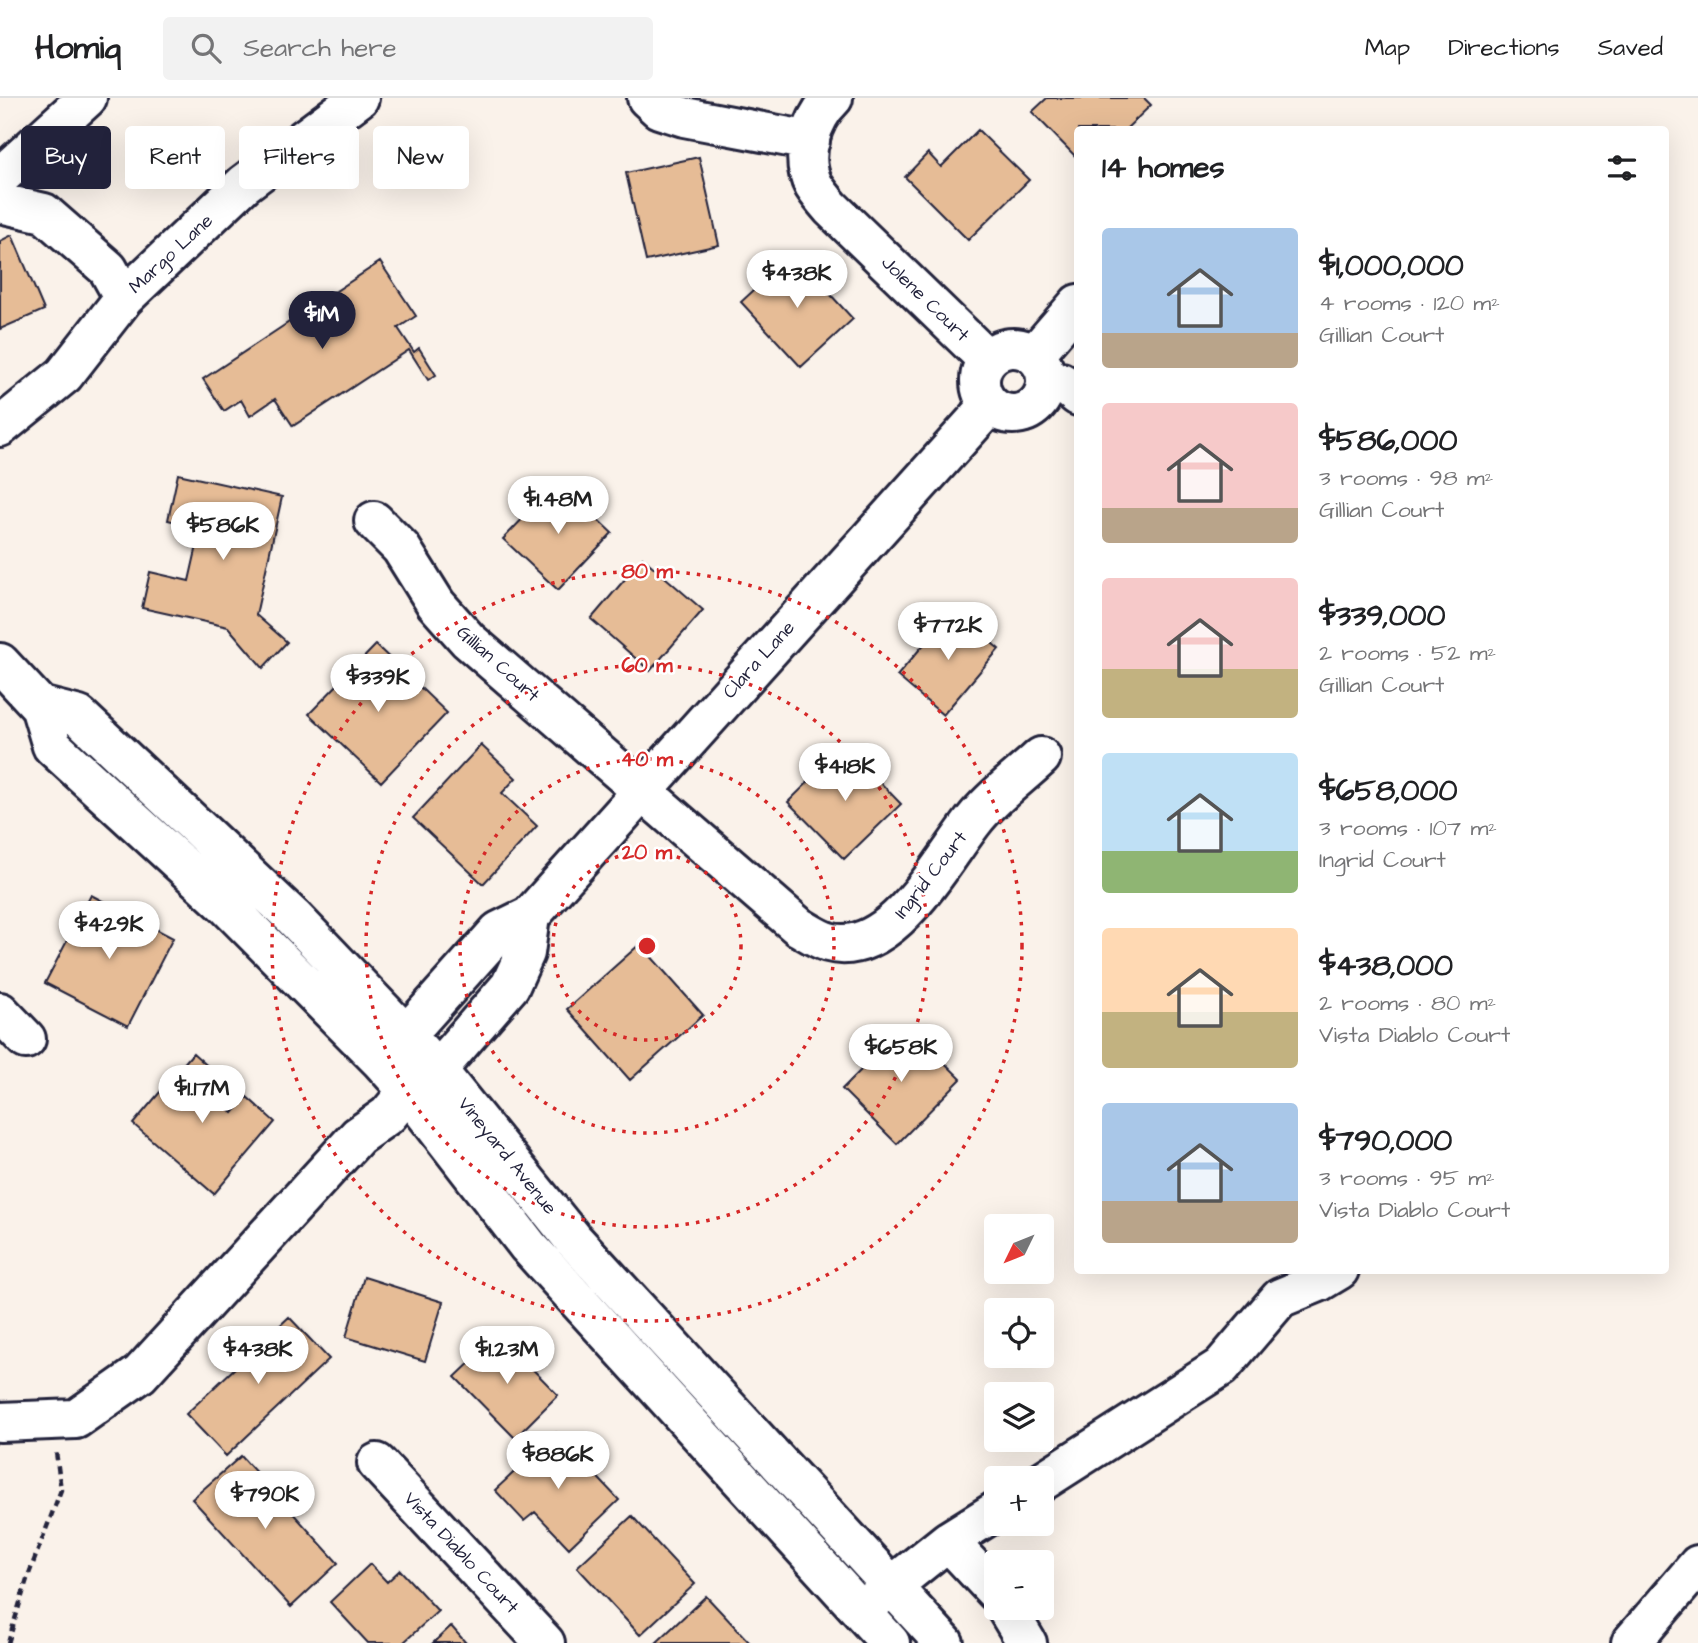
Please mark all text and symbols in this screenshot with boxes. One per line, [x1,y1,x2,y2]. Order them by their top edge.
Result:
search box [163,17,653,80]
text: Homiq [35,25,121,71]
icon: search [187,29,225,67]
text: Search here [243,30,397,66]
text: Map [1365,31,1410,65]
text: Directions [1448,31,1560,65]
text: Saved [1598,31,1663,65]
chip: Buy [21,126,111,189]
chip: Rent [125,126,225,189]
chip: Filters [239,126,359,189]
chip: New [373,126,469,189]
text: 14 homes [1102,147,1225,189]
icon: filters [1603,149,1641,187]
street label: Margo Lane [123,208,220,301]
text: $1,000,000 [1319,245,1464,287]
pin: $438K [748,250,846,310]
street label: Jolene Court [875,250,975,348]
icon: home [1158,256,1242,340]
text: $438K [763,257,832,289]
text: 4 rooms · 120 m² [1319,287,1500,319]
pin: $1M [288,292,356,351]
text: $1M [305,298,339,330]
text: Gillian Court [1319,319,1444,351]
text: $586,000 [1319,420,1457,462]
icon: home [1158,431,1242,515]
text: 3 rooms · 98 m² [1319,462,1493,494]
pin: $1.48M [501,476,615,536]
text: $1.48M [524,483,592,515]
text: Gillian Court [1319,494,1444,526]
pin: $586K [174,503,272,562]
text: $586K [187,509,259,541]
text: 80 m [621,557,673,586]
text: $339,000 [1319,595,1445,637]
pin: $772K [899,602,997,662]
icon: home [1158,606,1242,690]
text: $772K [914,609,982,641]
street label: Clara Lane [717,615,801,705]
street label: Gillian Court [450,619,546,709]
text: 2 rooms · 52 m² [1319,637,1496,669]
text: 60 m [621,651,673,680]
pin: $339K [329,654,427,714]
text: $339K [346,661,410,693]
text: Gillian Court [1319,669,1444,701]
pin: $418K [796,744,894,803]
text: 40 m [621,745,674,774]
text: $418K [815,750,875,782]
text: $658,000 [1319,770,1457,812]
icon: home [1158,781,1242,865]
text: 3 rooms · 107 m² [1319,812,1497,844]
street label: Ingrid Court [888,825,975,925]
text: 20 m [621,838,673,867]
text: Ingrid Court [1319,844,1446,876]
pin: $429K [60,902,158,961]
text: $429K [75,908,143,940]
centre of rings [635,934,659,958]
text: $438,000 [1319,945,1453,987]
icon: home [1158,956,1242,1040]
text: 2 rooms · 80 m² [1319,987,1496,1019]
text: Vista Diablo Court [1319,1019,1510,1051]
pin: $658K [852,1024,950,1084]
text: $658K [865,1031,937,1063]
pin: $1.17M [145,1066,259,1125]
text: $1.17M [174,1072,230,1104]
street label: Vineyard Avenue [450,1091,563,1221]
text: $790,000 [1319,1120,1452,1162]
icon: home [1158,1131,1242,1215]
text: 3 rooms · 95 m² [1319,1162,1495,1194]
text: Vista Diablo Court [1319,1194,1510,1226]
north arrow [984,1214,1054,1284]
map controls [984,1214,1054,1620]
button: locate [984,1298,1054,1368]
pin: $438K [209,1326,307,1386]
pin: $1.23M [450,1326,564,1386]
text: $438K [224,1333,293,1365]
text: $1.23M [476,1333,538,1365]
button: layers [984,1382,1054,1452]
pin: $886K [509,1432,607,1491]
text: $886K [523,1438,593,1470]
button: + [984,1466,1054,1536]
pin: $790K [216,1472,314,1531]
text: $790K [231,1478,299,1510]
street label: Vista Diablo Court [397,1486,525,1620]
button: − [984,1550,1054,1620]

